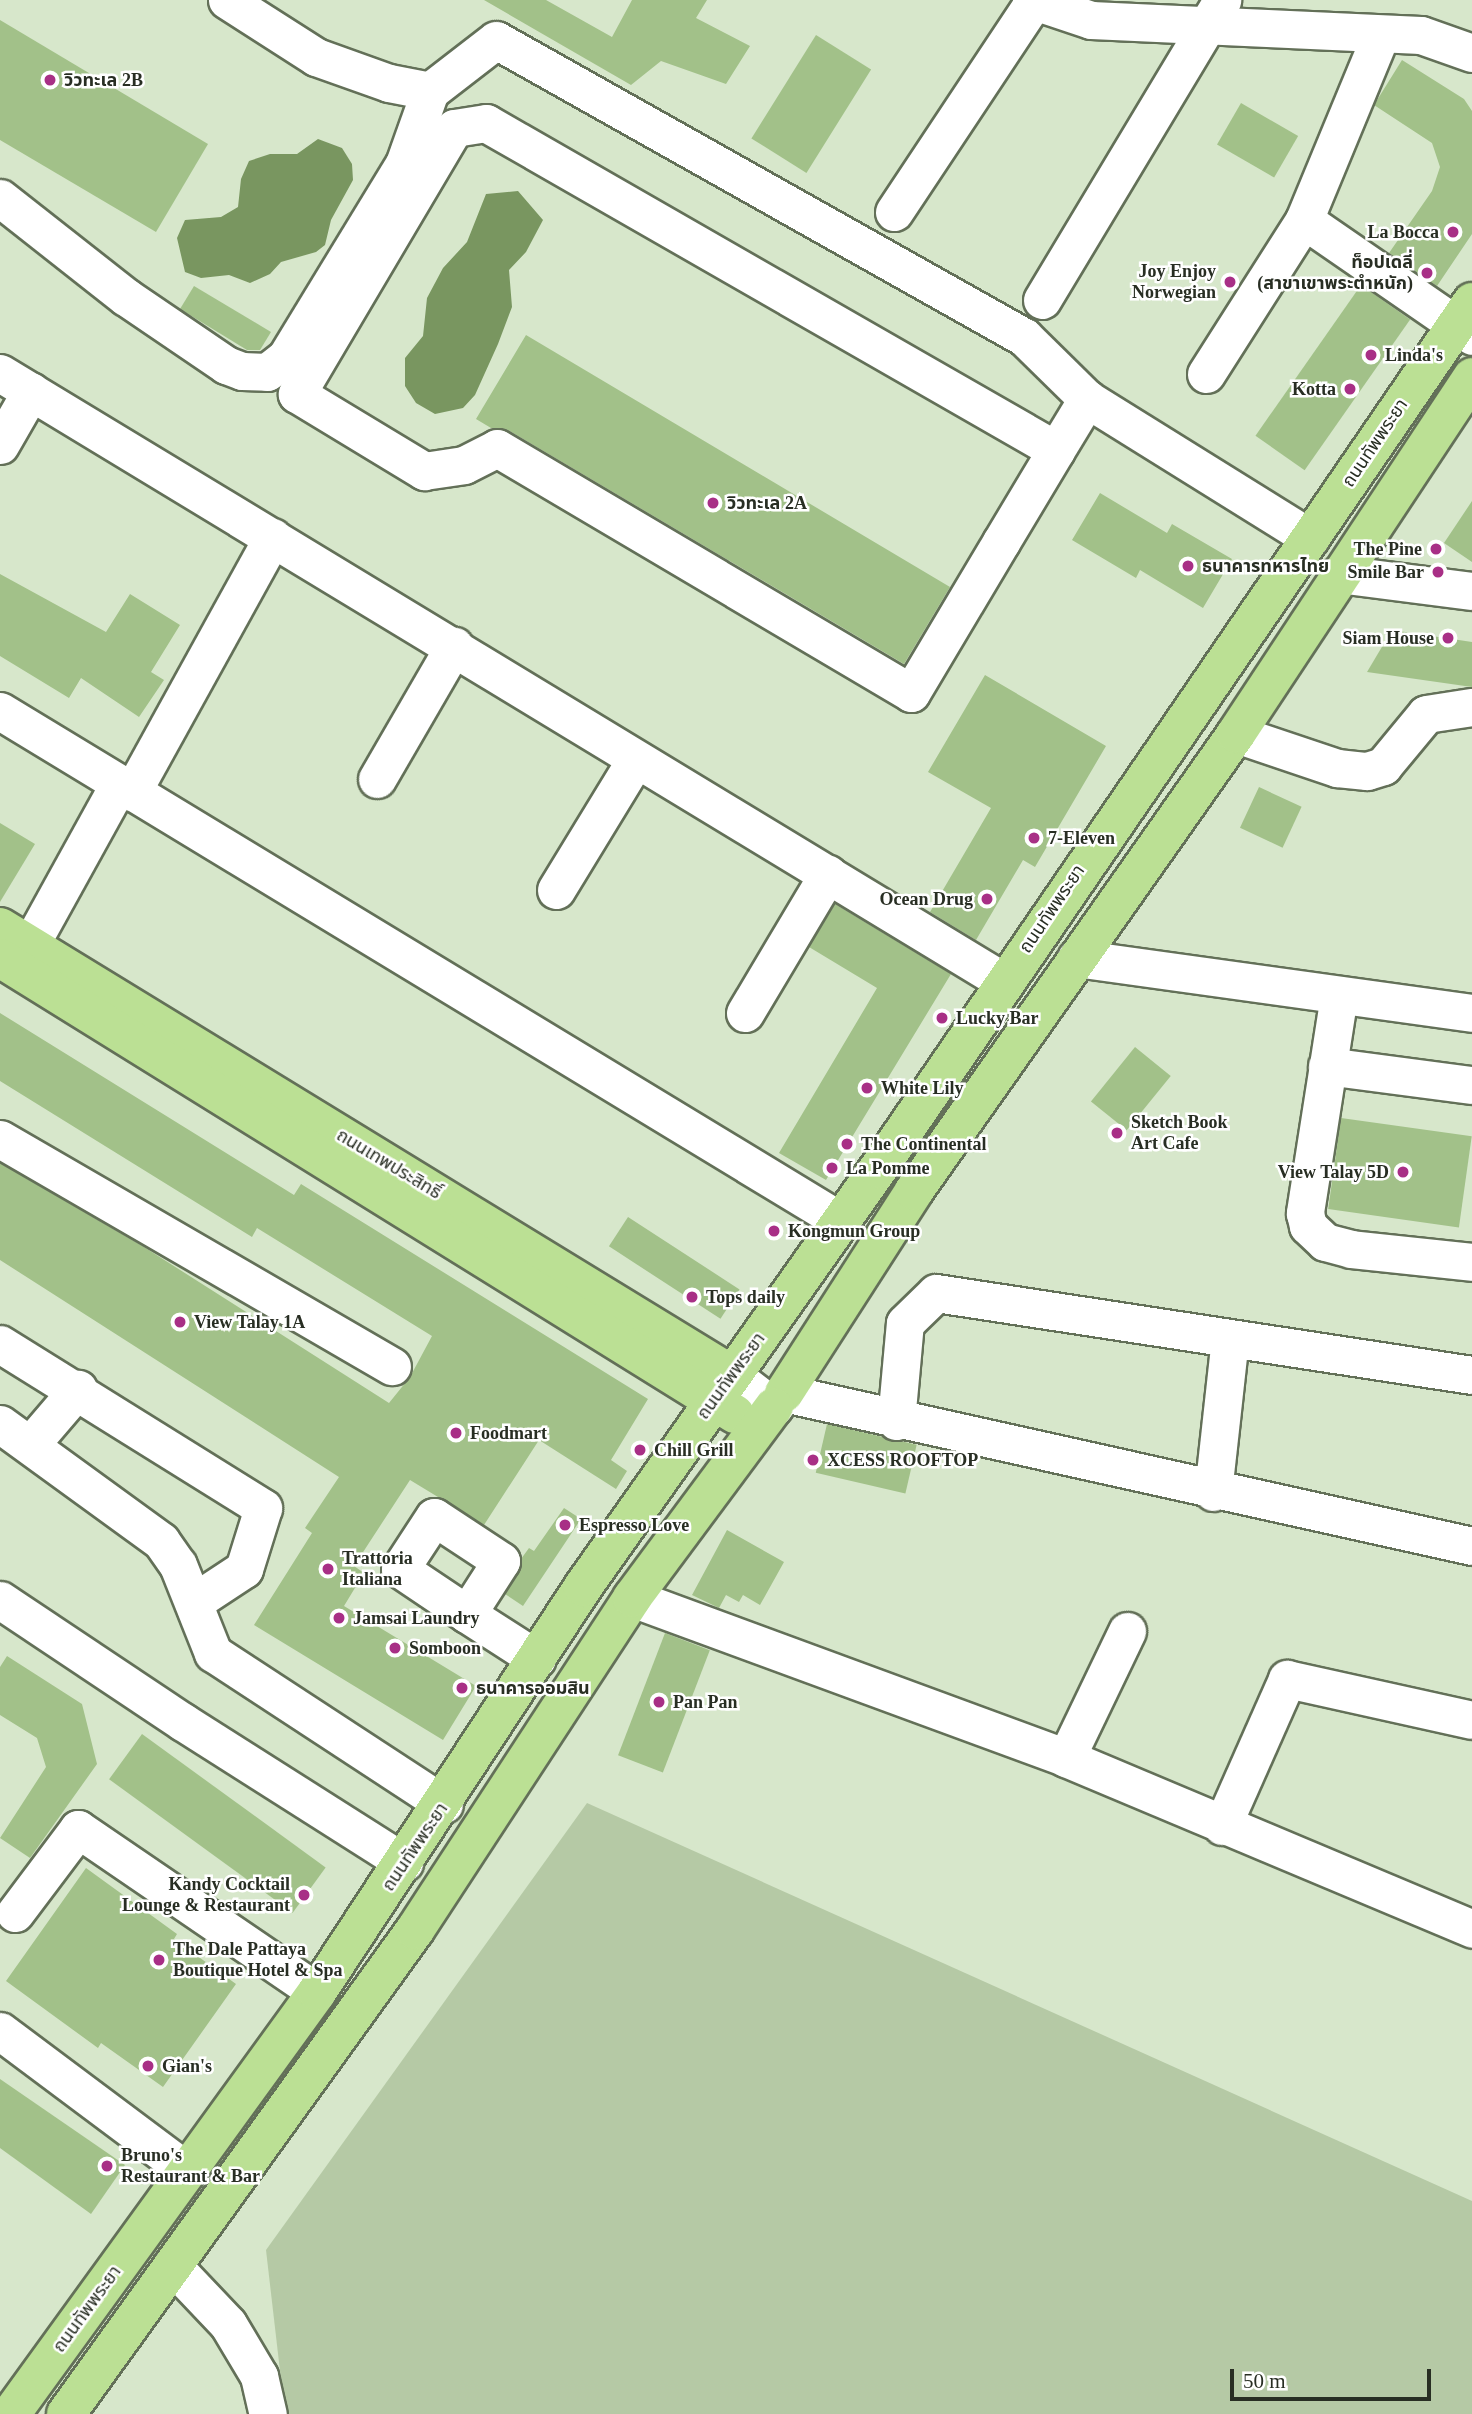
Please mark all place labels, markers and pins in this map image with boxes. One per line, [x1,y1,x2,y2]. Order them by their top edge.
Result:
place label: วิวทะเล 2B [64,69,143,91]
marker: วิวทะเล 2B [42,72,58,88]
place label: La Bocca [1368,221,1439,243]
marker: La Bocca [1445,224,1461,240]
place label: ท็อปเดลี่ (สาขาเขาพระตำหนัก) [1257,252,1413,294]
place label: Joy Enjoy Norwegian [1132,261,1216,304]
marker: ท็อปเดลี่ (สาขาเขาพระตำหนัก) [1419,265,1435,281]
marker: Joy Enjoy Norwegian [1222,274,1238,290]
place label: Linda's [1385,344,1443,366]
marker: Linda's [1363,347,1379,363]
place label: Kotta [1292,378,1336,400]
marker: Kotta [1342,381,1358,397]
place label: วิวทะเล 2A [727,492,807,514]
marker: วิวทะเล 2A [705,495,721,511]
place label: The Pine [1353,538,1422,560]
marker: The Pine [1428,541,1444,557]
place label: ธนาคารทหารไทย [1202,555,1329,577]
marker: ธนาคารทหารไทย [1180,558,1196,574]
place label: Smile Bar [1348,561,1424,583]
marker: Smile Bar [1430,564,1446,580]
place label: Siam House [1342,627,1434,649]
marker: Siam House [1440,630,1456,646]
place label: 7-Eleven [1048,827,1115,849]
marker: 7-Eleven [1026,830,1042,846]
place label: Ocean Drug [880,888,973,910]
marker: Ocean Drug [979,891,995,907]
place label: Lucky Bar [956,1007,1039,1029]
marker: Lucky Bar [934,1010,950,1026]
place label: White Lily [881,1077,964,1099]
marker: White Lily [859,1080,875,1096]
place label: Sketch Book Art Cafe [1131,1112,1228,1154]
marker: Sketch Book Art Cafe [1109,1125,1125,1141]
place label: The Continental [861,1133,987,1155]
marker: The Continental [839,1136,855,1152]
place label: La Pomme [846,1157,929,1179]
marker: La Pomme [824,1160,840,1176]
place label: View Talay 5D [1277,1161,1389,1183]
marker: View Talay 5D [1395,1164,1411,1180]
place label: Kongmun Group [788,1220,920,1242]
marker: Kongmun Group [766,1223,782,1239]
place label: Tops daily [706,1286,785,1308]
marker: Tops daily [684,1289,700,1305]
place label: View Talay 1A [194,1311,306,1333]
marker: View Talay 1A [172,1314,188,1330]
place label: Foodmart [470,1422,547,1444]
marker: Foodmart [448,1425,464,1441]
place label: Chill Grill [654,1439,734,1461]
marker: Chill Grill [632,1442,648,1458]
place label: XCESS ROOFTOP [827,1449,978,1471]
marker: XCESS ROOFTOP [805,1452,821,1468]
place label: Espresso Love [579,1514,689,1536]
marker: Espresso Love [557,1517,573,1533]
place label: Trattoria Italiana [342,1548,413,1590]
marker: Trattoria Italiana [320,1561,336,1577]
place label: Jamsai Laundry [353,1607,480,1629]
marker: Jamsai Laundry [331,1610,347,1626]
place label: Somboon [409,1637,481,1659]
marker: Somboon [387,1640,403,1656]
place label: ธนาคารออมสิน [476,1677,590,1699]
marker: ธนาคารออมสิน [454,1680,470,1696]
place label: Pan Pan [673,1691,738,1713]
marker: Pan Pan [651,1694,667,1710]
place label: Kandy Cocktail Lounge & Restaurant [122,1874,290,1916]
marker: Kandy Cocktail Lounge & Restaurant [296,1887,312,1903]
place label: The Dale Pattaya Boutique Hotel & Spa [173,1939,343,1982]
marker: The Dale Pattaya Boutique Hotel & Spa [151,1952,167,1968]
place label: Gian's [162,2055,212,2077]
marker: Gian's [140,2058,156,2074]
place label: Bruno's Restaurant & Bar [121,2145,260,2188]
marker: Bruno's Restaurant & Bar [99,2158,115,2174]

